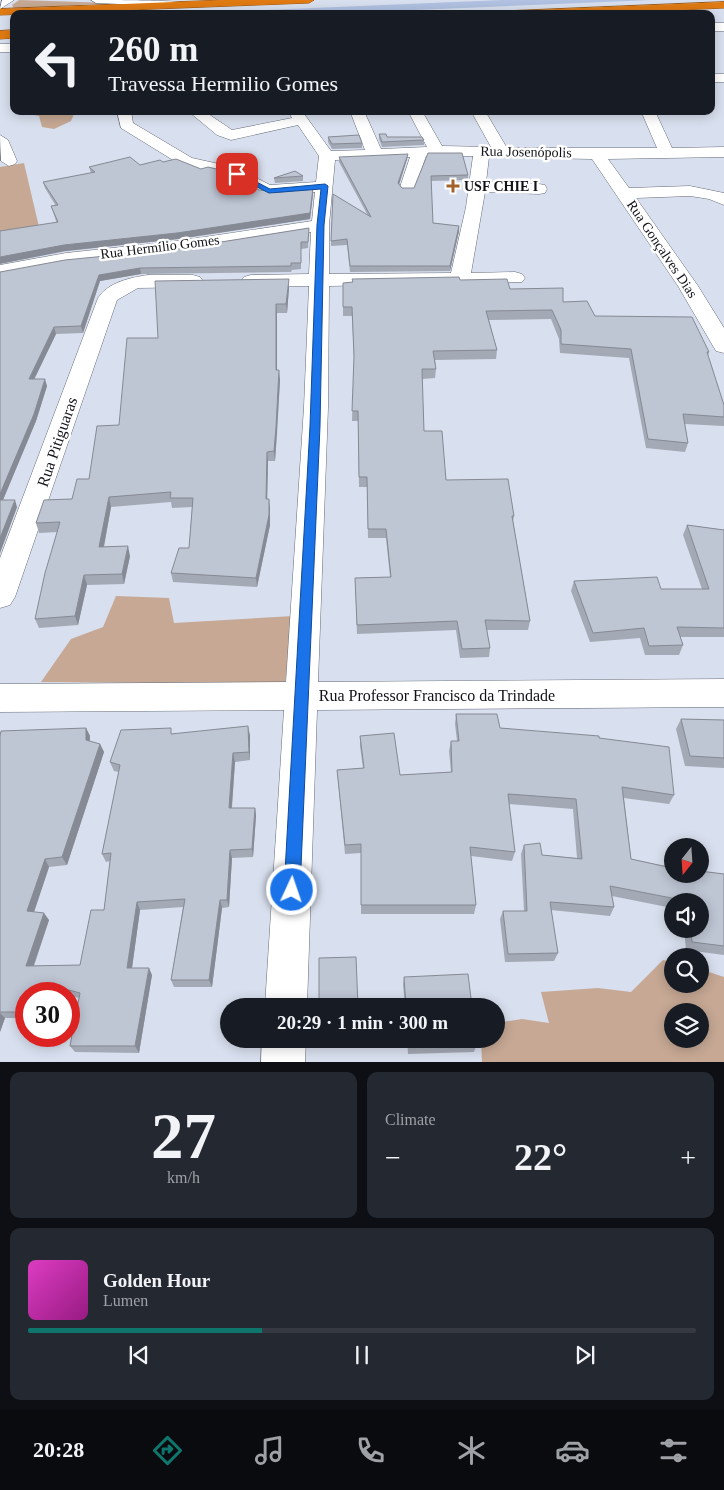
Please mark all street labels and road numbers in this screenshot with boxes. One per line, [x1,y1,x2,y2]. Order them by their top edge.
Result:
street label: Rua Josenópolis [480,144,572,160]
street label: Rua Gonçalves Dias [624,197,700,301]
street label: Rua Hermílio Gomes [100,232,220,262]
street label: Rua Pitiguaras [34,395,81,489]
street label: Rua Professor Francisco da Trindade [319,687,555,704]

